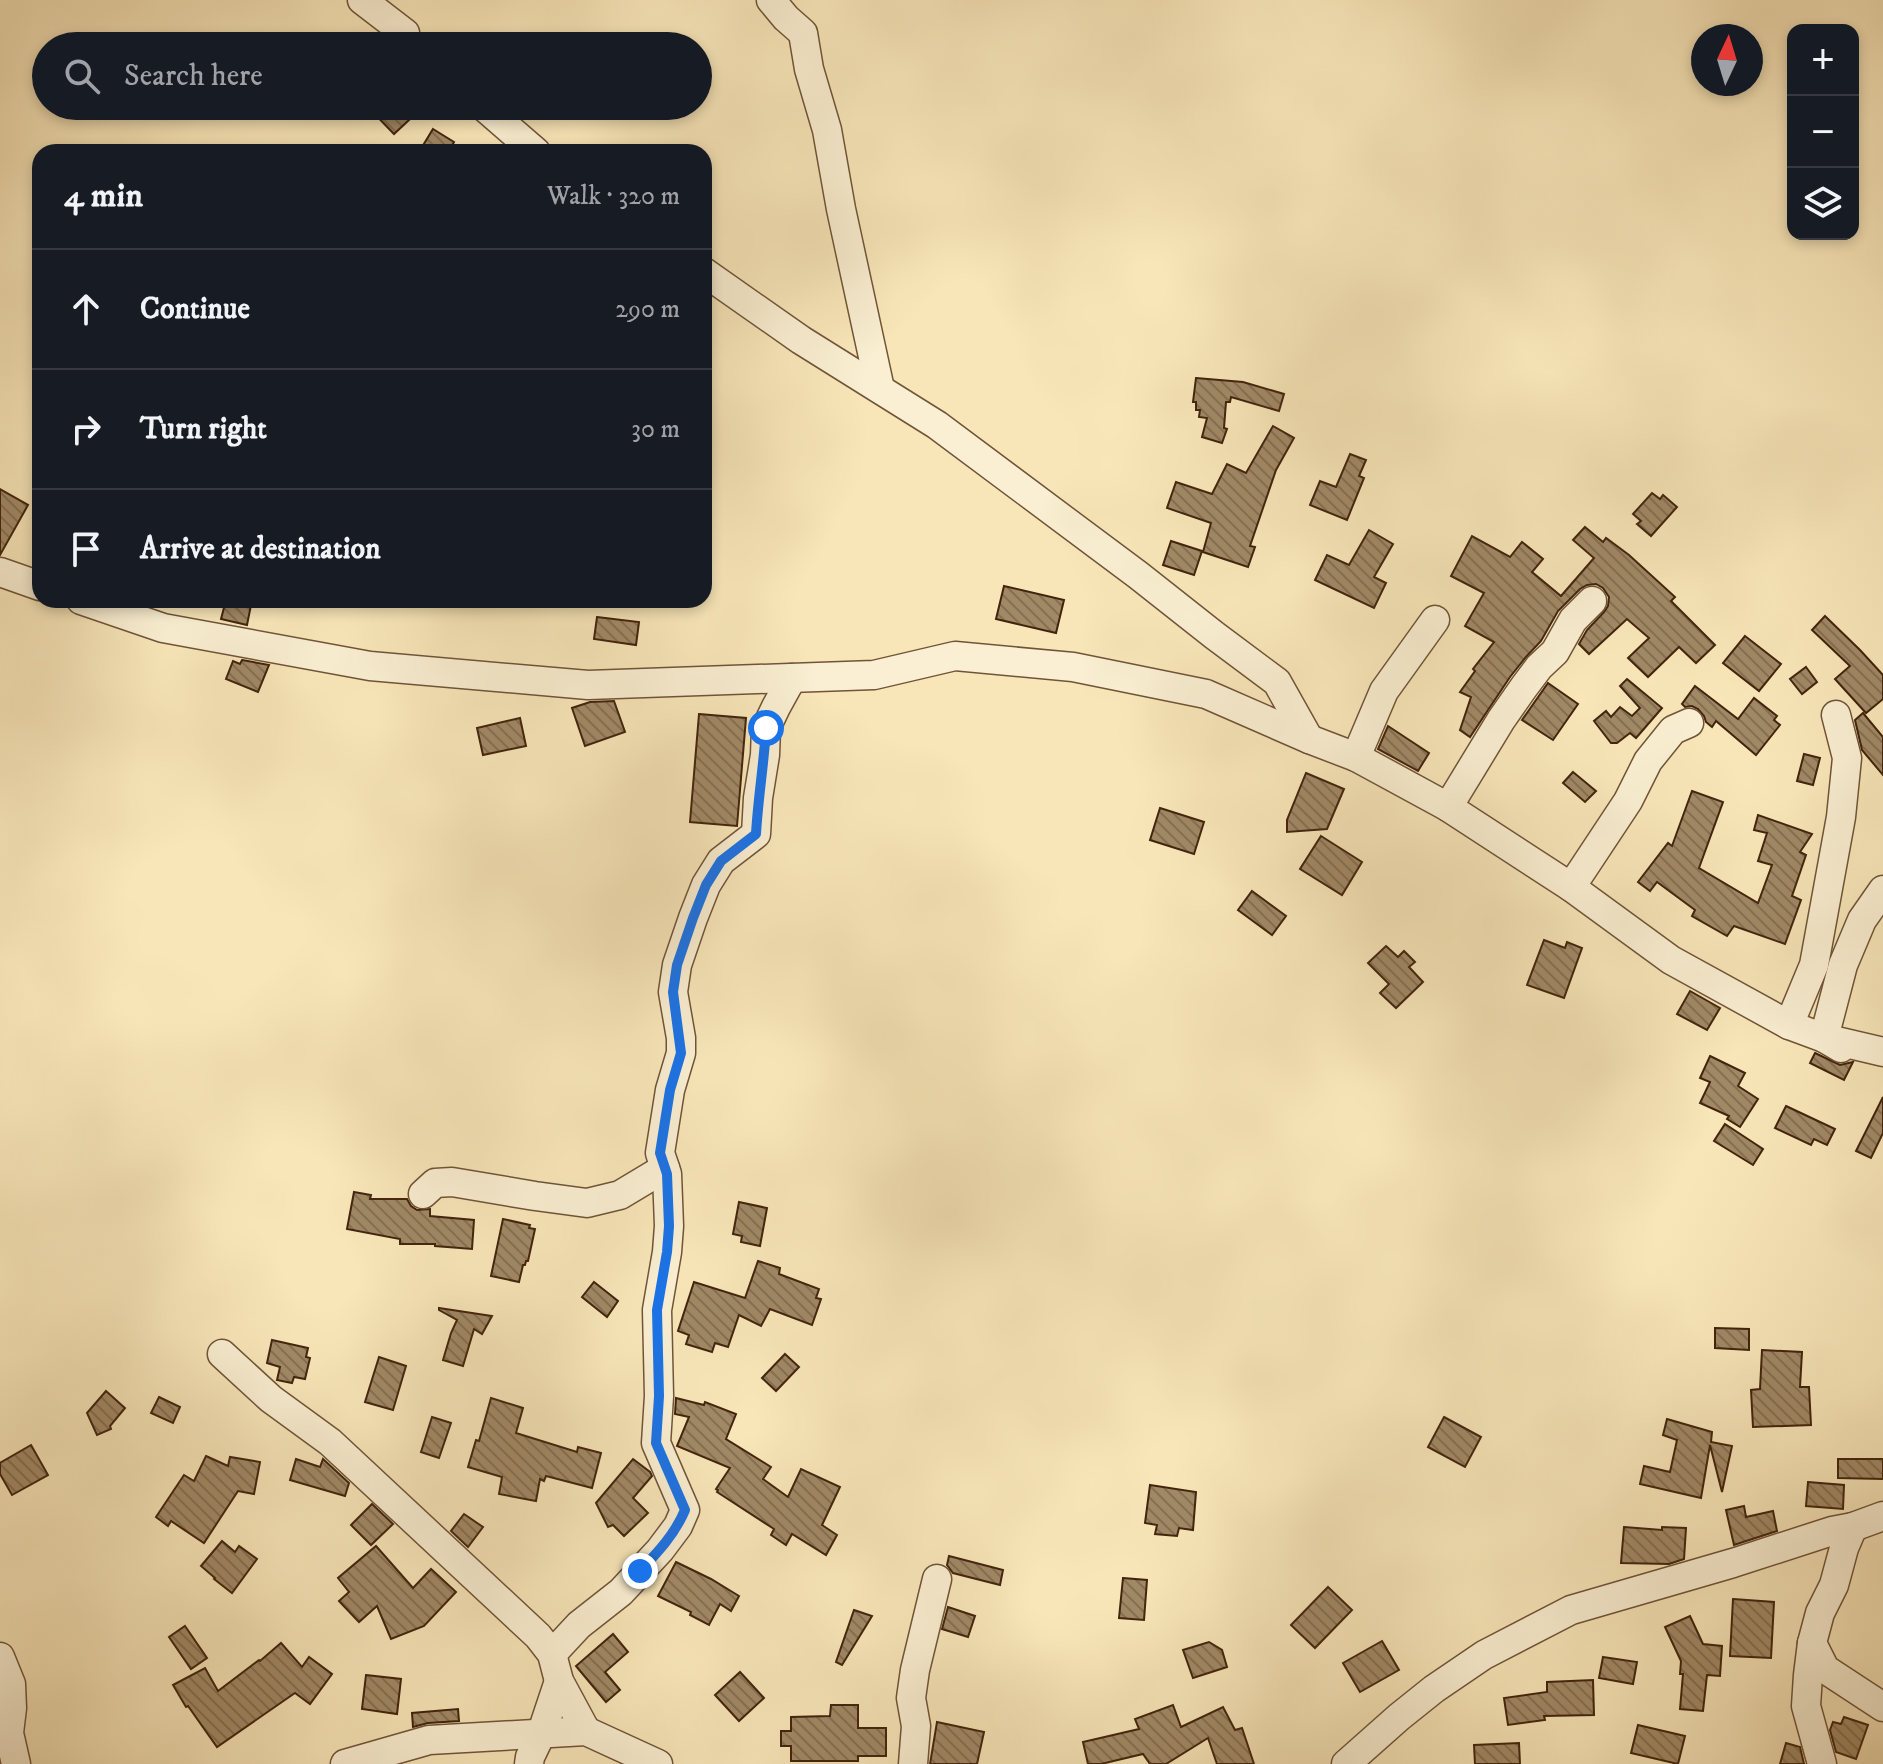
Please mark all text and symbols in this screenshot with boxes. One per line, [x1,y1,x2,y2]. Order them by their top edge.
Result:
north arrow [1691,24,1763,96]
map controls [1787,24,1859,240]
button: + [1787,24,1859,96]
search box [32,32,712,120]
icon: search [60,54,104,98]
text: Search here [124,58,263,95]
button: − [1787,96,1859,168]
button: layers [1787,168,1859,240]
text: 4 min [64,175,143,217]
text: Walk · 320 m [547,180,680,213]
icon: ahead [64,287,108,331]
text: Continue [140,291,250,328]
text: 290 m [615,293,680,326]
icon: right [64,407,108,451]
text: Turn right [140,411,267,448]
text: 30 m [631,413,680,446]
icon: arrive [64,527,108,571]
text: Arrive at destination [140,531,381,568]
route start [748,710,784,746]
route end [622,1553,658,1589]

